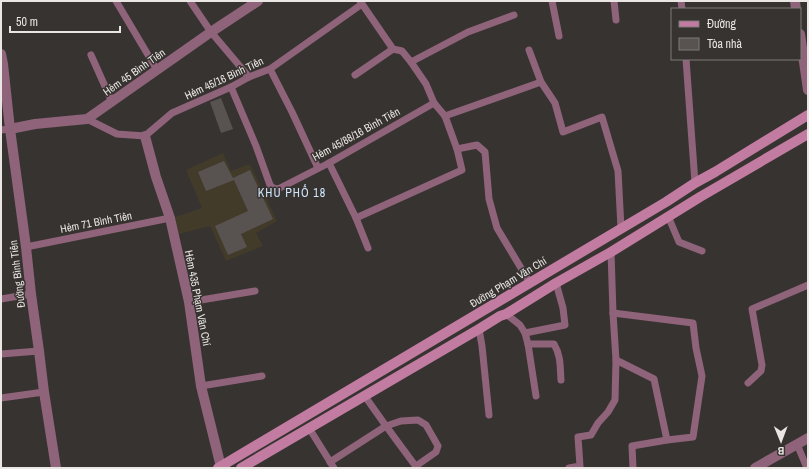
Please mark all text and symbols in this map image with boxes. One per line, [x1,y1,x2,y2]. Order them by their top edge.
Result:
scale bar [10,8,120,34]
legend [671,8,801,60]
text: 50 m [16,14,38,30]
text: Đường [707,16,737,32]
text: Tòa nhà [707,36,743,52]
street label: Hẻm 45 Bình Tiên [100,45,168,99]
street label: Hẻm 45/16 Bình Tiên [182,54,266,102]
street label: Hẻm 45/88/16 Bình Tiên [310,104,402,164]
district label: KHU PHỐ 18 [258,183,326,201]
street label: Hẻm 71 Bình Tiên [59,208,133,236]
street label: Đường Bình Tiên [6,239,28,309]
street label: Hẻm 435 Phạm Văn Chí [182,249,214,347]
street label: Đường Phạm Văn Chí [467,253,549,310]
north arrow [761,421,801,461]
text: B [777,444,785,458]

